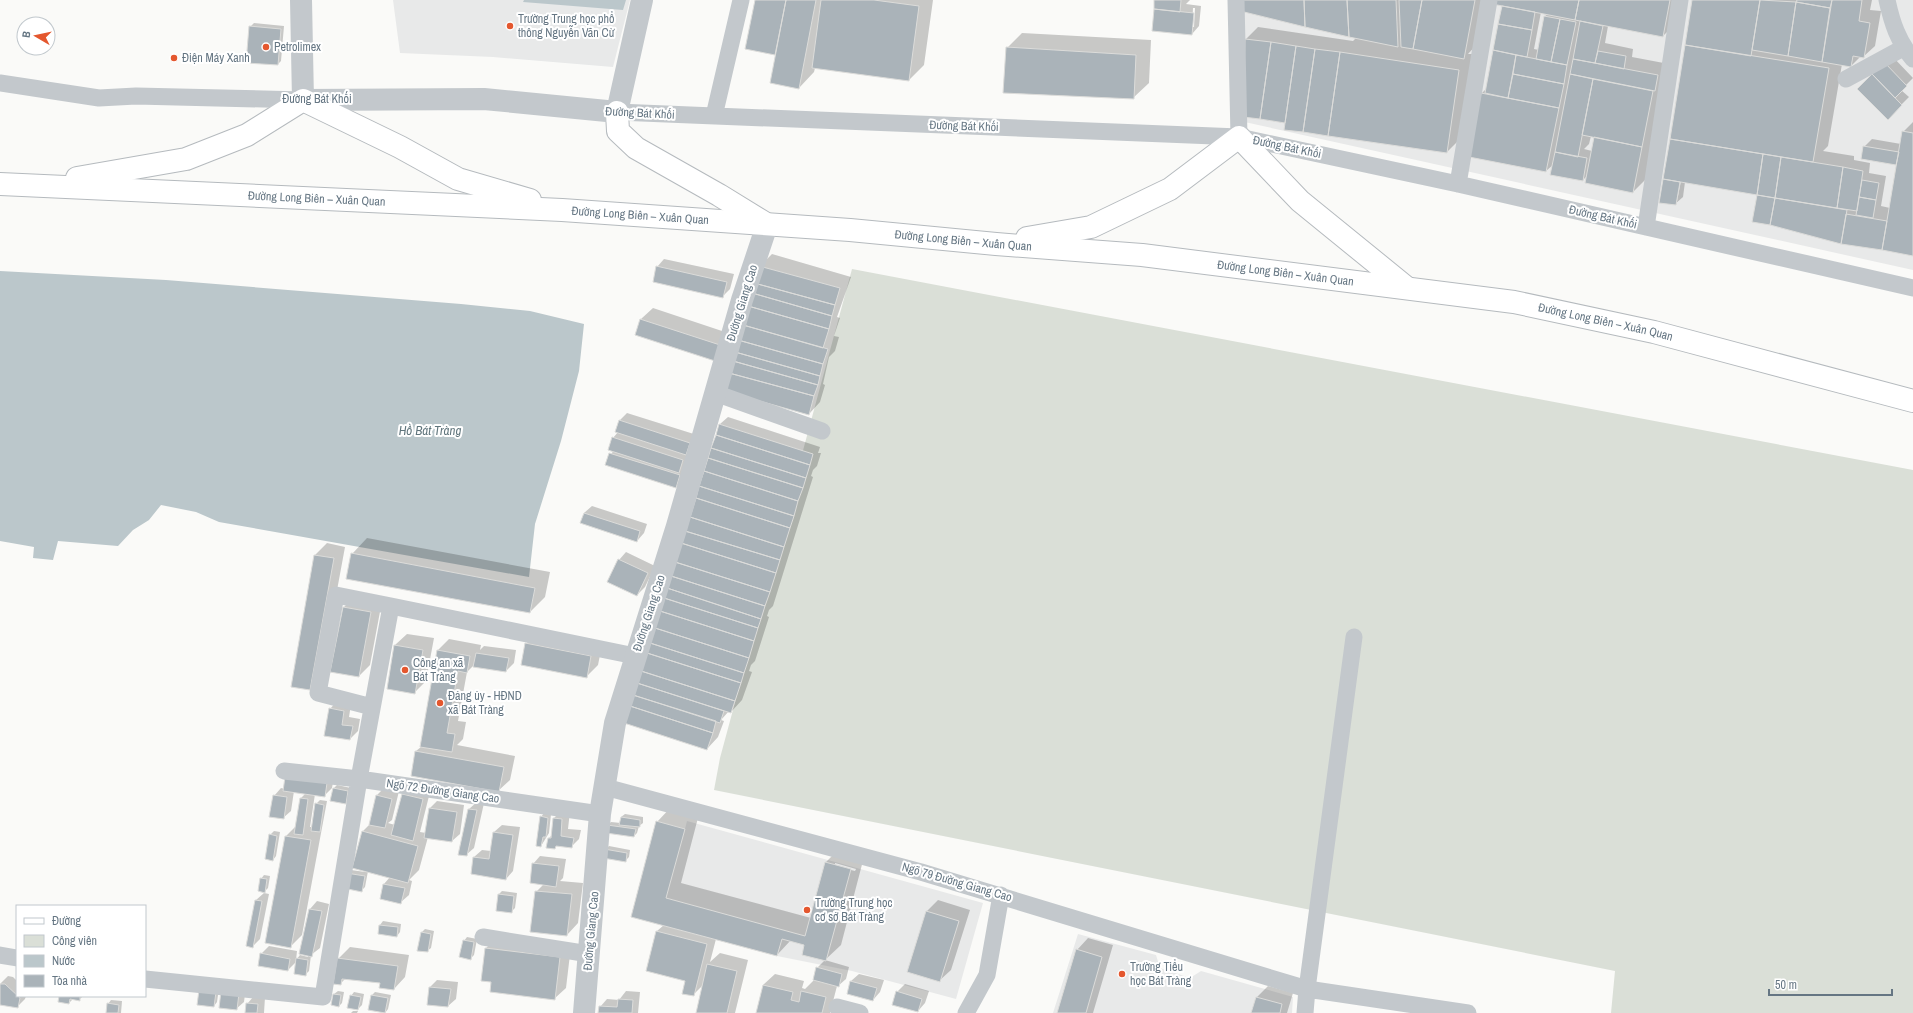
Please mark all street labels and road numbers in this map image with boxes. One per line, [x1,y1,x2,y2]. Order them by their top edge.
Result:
street label: Đường Bát Khối [282,91,352,107]
street label: Đường Bát Khối [605,103,675,123]
street label: Đường Bát Khối [929,117,999,135]
street label: Đường Bát Khối [1251,132,1323,162]
street label: Đường Long Biên – Xuân Quan [248,187,386,210]
street label: Đường Bát Khối [1567,201,1639,233]
street label: Đường Long Biên – Xuân Quan [571,203,709,228]
street label: Đường Long Biên – Xuân Quan [894,226,1032,255]
street label: Đường Long Biên – Xuân Quan [1216,257,1355,290]
street label: Đường Giang Cao [723,263,761,343]
street label: Đường Long Biên – Xuân Quan [1537,299,1675,345]
street label: Đường Giang Cao [629,573,669,653]
street label: Ngõ 72 Đường Giang Cao [386,775,500,807]
street label: Ngõ 79 Đường Giang Cao [900,859,1014,905]
street label: Đường Giang Cao [580,891,602,971]

